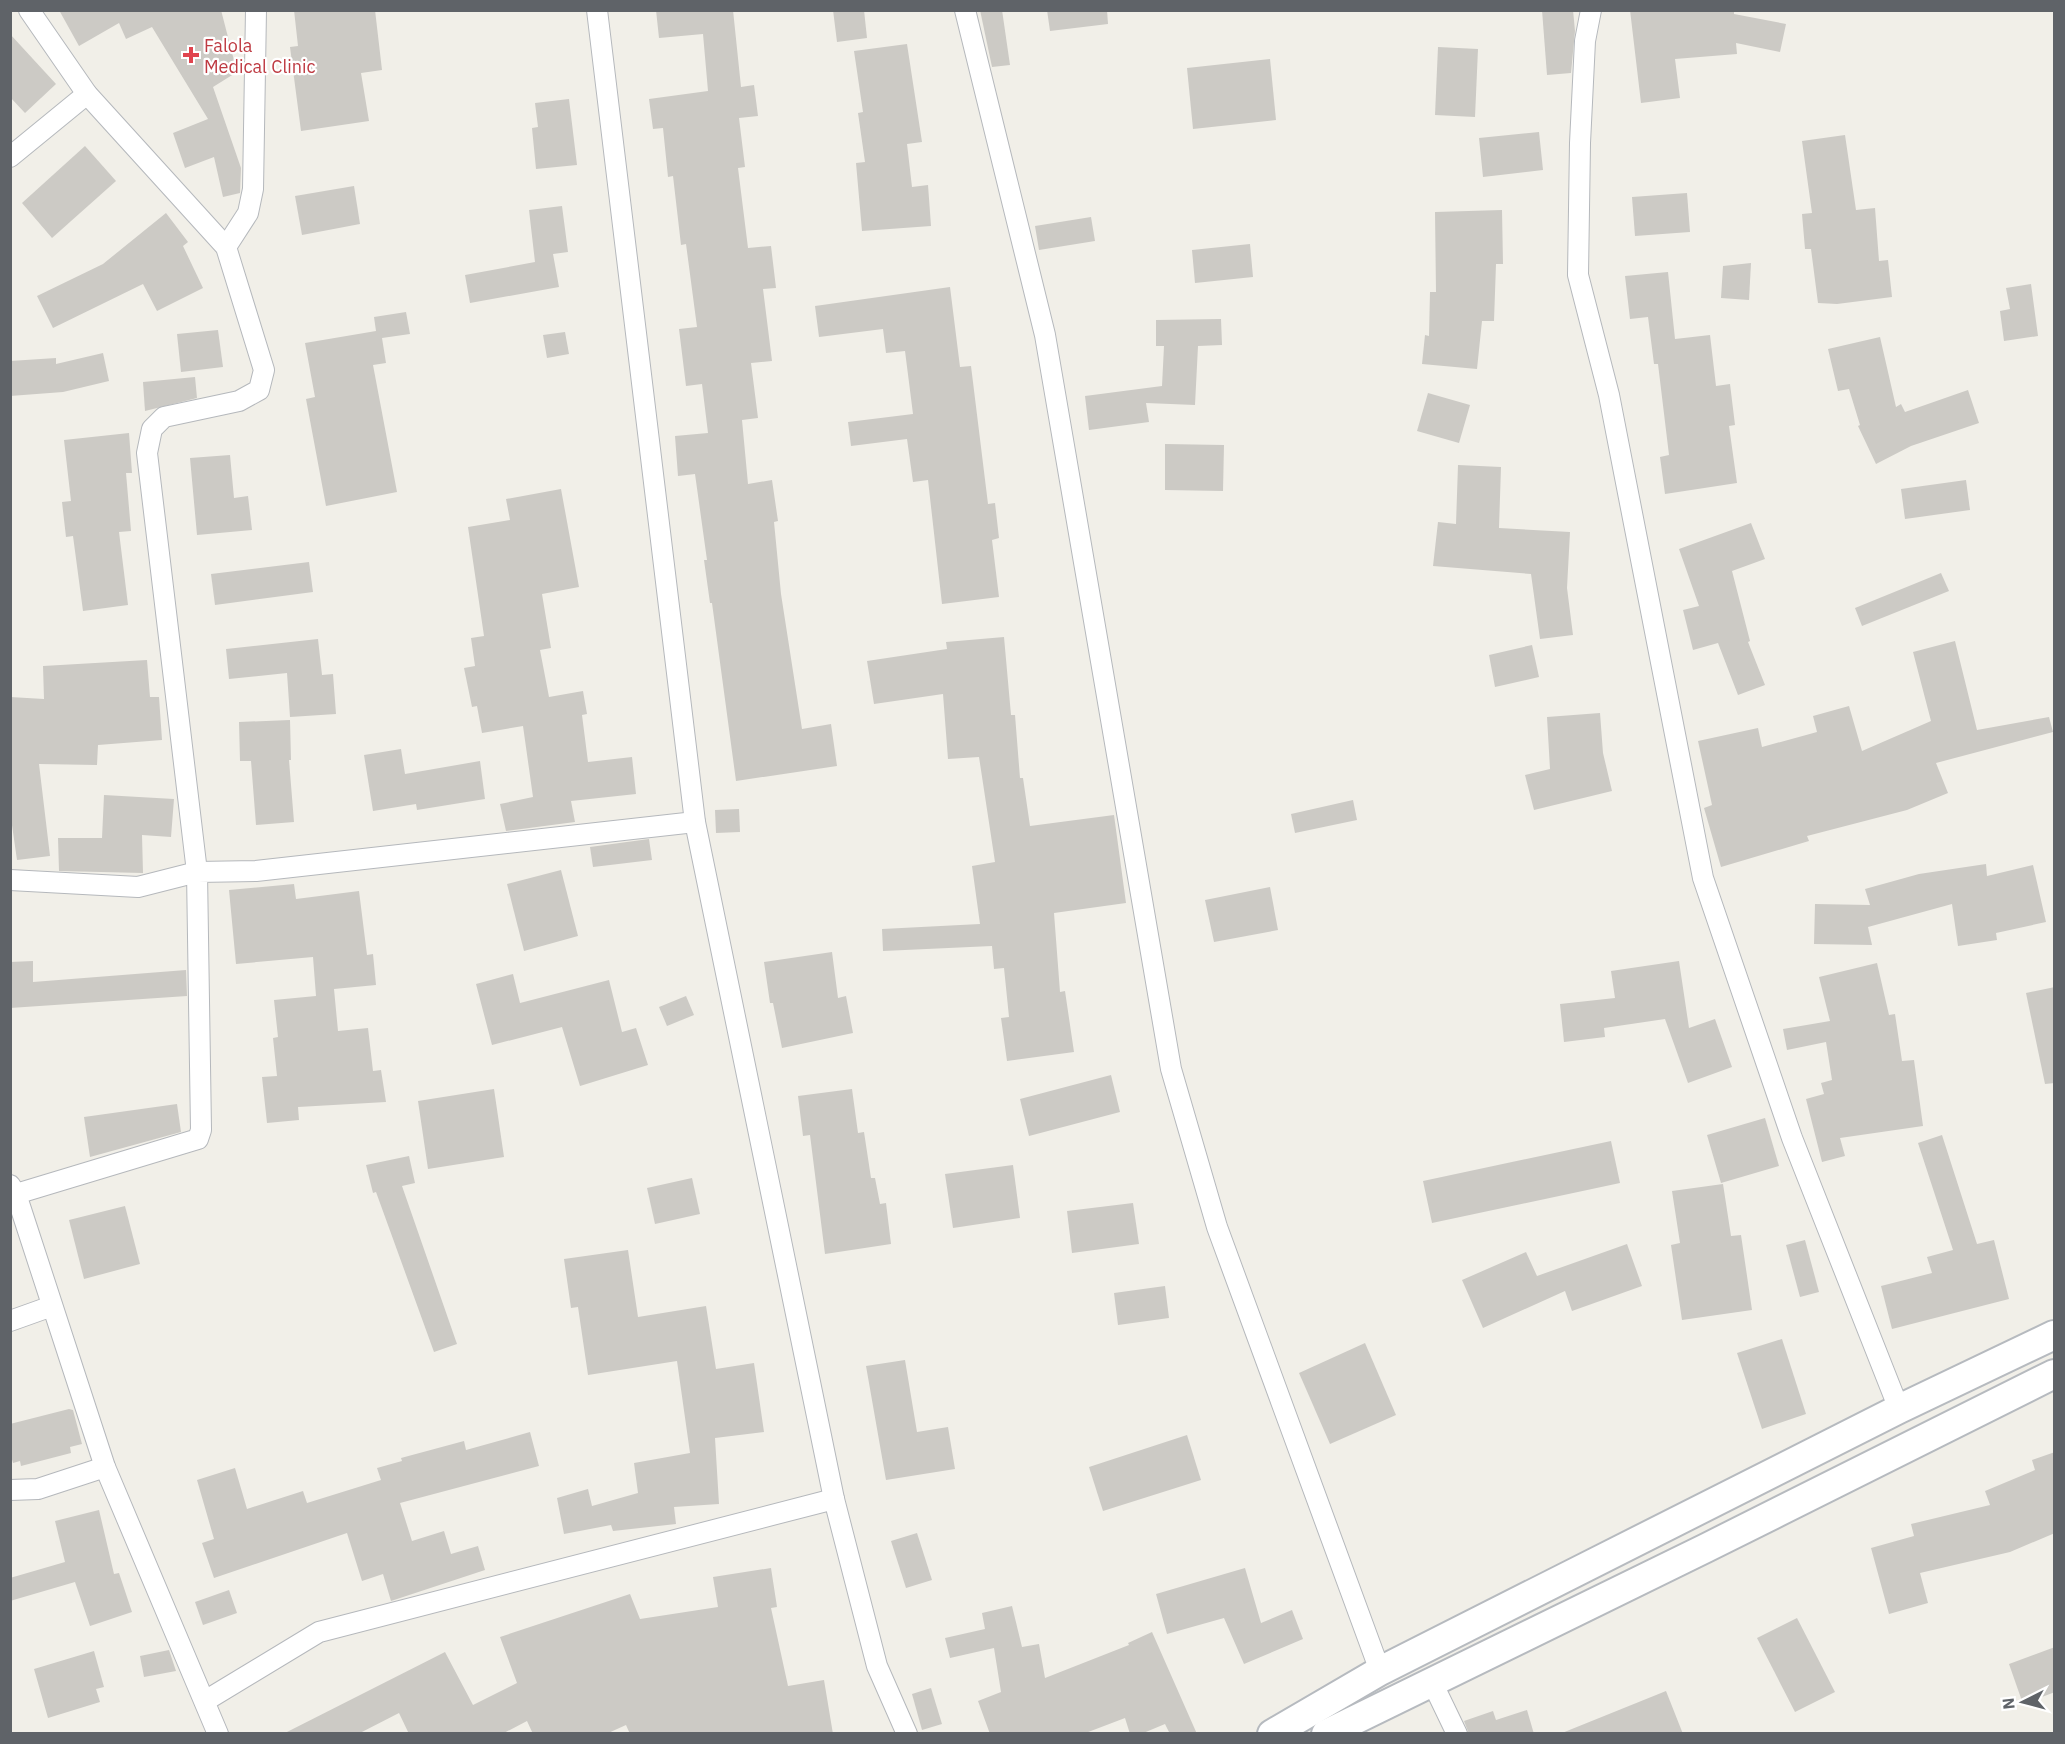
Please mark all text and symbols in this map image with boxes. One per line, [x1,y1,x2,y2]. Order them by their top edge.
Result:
place label: Falola Medical Clinic [204,34,316,78]
marker: Falola Medical Clinic [182,46,200,64]
north arrow [1993,1672,2053,1732]
text: N [1998,1697,2019,1710]

